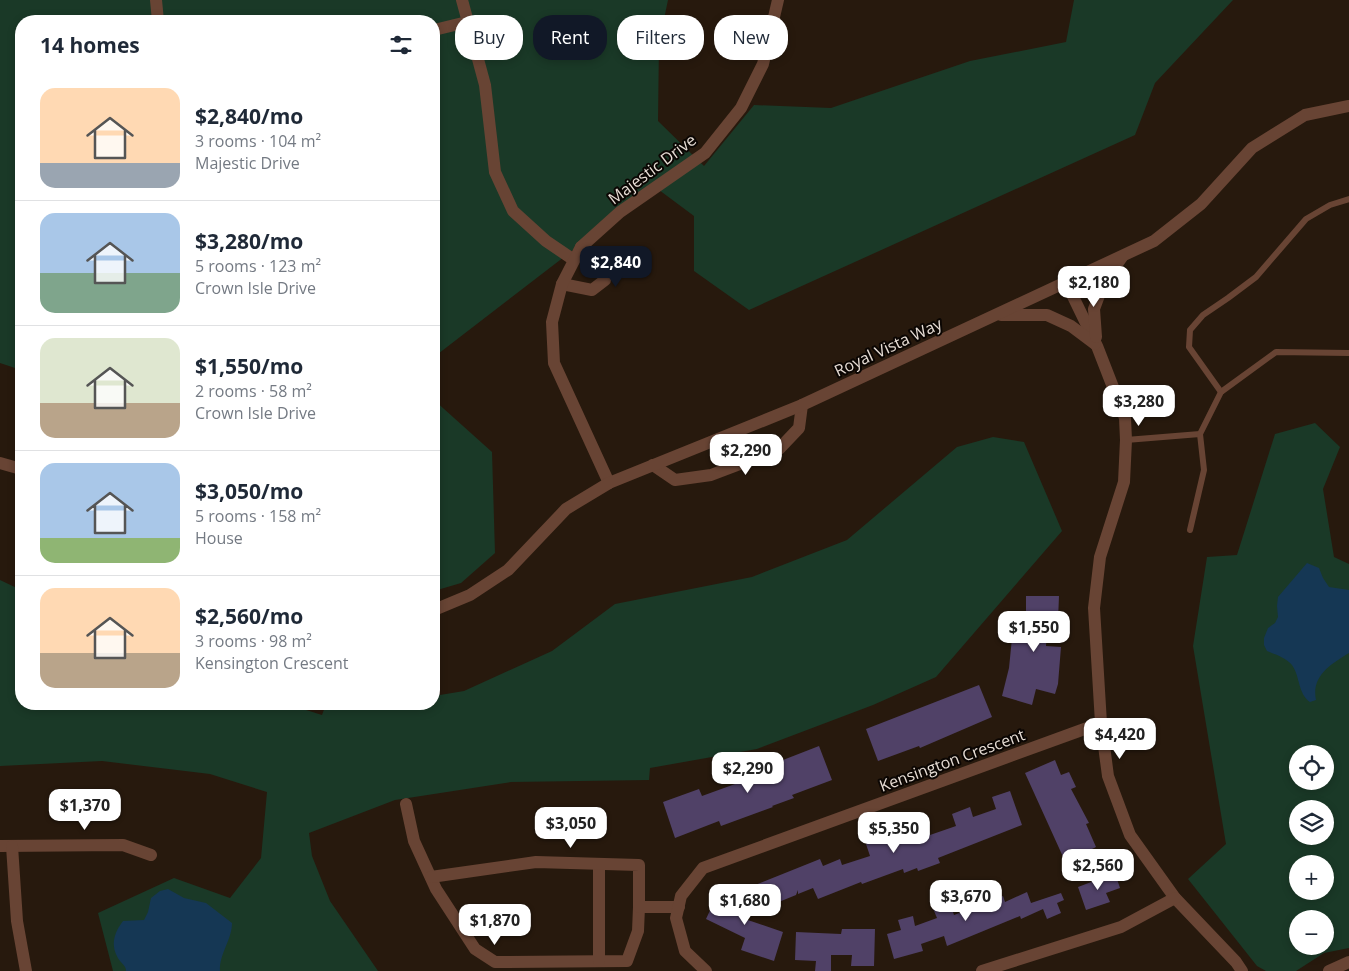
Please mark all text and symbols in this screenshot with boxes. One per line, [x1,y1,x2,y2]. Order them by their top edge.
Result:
chip: Buy [455,15,523,60]
chip: Rent [533,15,607,60]
chip: Filters [617,15,704,60]
chip: New [714,15,788,60]
text: 14 homes [40,31,140,59]
icon: filters [387,31,415,59]
text: $2,840/mo [195,102,303,130]
icon: home [80,108,140,168]
street label: Majestic Drive [604,129,700,209]
text: 3 rooms · 104 m² [195,130,321,152]
text: Majestic Drive [195,152,300,174]
text: $3,280/mo [195,227,303,255]
icon: home [80,233,140,293]
pin: $2,840 [575,246,657,288]
text: $2,840 [591,251,641,273]
text: 5 rooms · 123 m² [195,255,321,277]
pin: $2,180 [1053,266,1135,308]
text: $2,180 [1069,271,1119,293]
text: Crown Isle Drive [195,277,316,299]
street label: Royal Vista Way [831,312,946,382]
text: $1,550/mo [195,352,303,380]
icon: home [80,358,140,418]
text: 2 rooms · 58 m² [195,380,312,402]
pin: $3,280 [1098,384,1180,427]
text: $3,280 [1114,390,1164,412]
text: Crown Isle Drive [195,402,316,424]
pin: $2,290 [705,434,787,476]
text: $2,290 [721,439,771,461]
text: $3,050/mo [195,477,303,505]
icon: home [80,483,140,543]
text: 5 rooms · 158 m² [195,505,321,527]
text: House [195,527,243,549]
text: $2,560/mo [195,602,303,630]
icon: home [80,608,140,668]
pin: $1,550 [993,610,1075,653]
text: $1,550 [1009,616,1059,638]
text: 3 rooms · 98 m² [195,630,312,652]
text: Kensington Crescent [195,652,348,674]
pin: $4,420 [1079,718,1161,760]
street label: Kensington Crescent [876,723,1028,797]
text: $4,420 [1095,723,1145,745]
map controls [1289,745,1334,955]
button: locate [1289,745,1334,790]
pin: $2,290 [707,752,789,794]
text: $2,290 [723,757,773,779]
pin: $1,370 [44,788,126,831]
text: $1,370 [60,794,110,816]
button: layers [1289,800,1334,845]
pin: $3,050 [530,806,612,849]
text: $3,050 [546,812,596,834]
pin: $5,350 [853,812,935,854]
text: $5,350 [869,817,919,839]
pin: $2,560 [1057,848,1139,891]
text: $2,560 [1073,854,1123,876]
button: + [1289,855,1334,900]
pin: $3,670 [925,880,1007,922]
pin: $1,680 [704,884,786,926]
text: $3,670 [941,885,991,907]
text: $1,680 [720,889,770,911]
pin: $1,870 [454,904,536,946]
text: $1,870 [470,909,520,931]
button: − [1289,910,1334,955]

